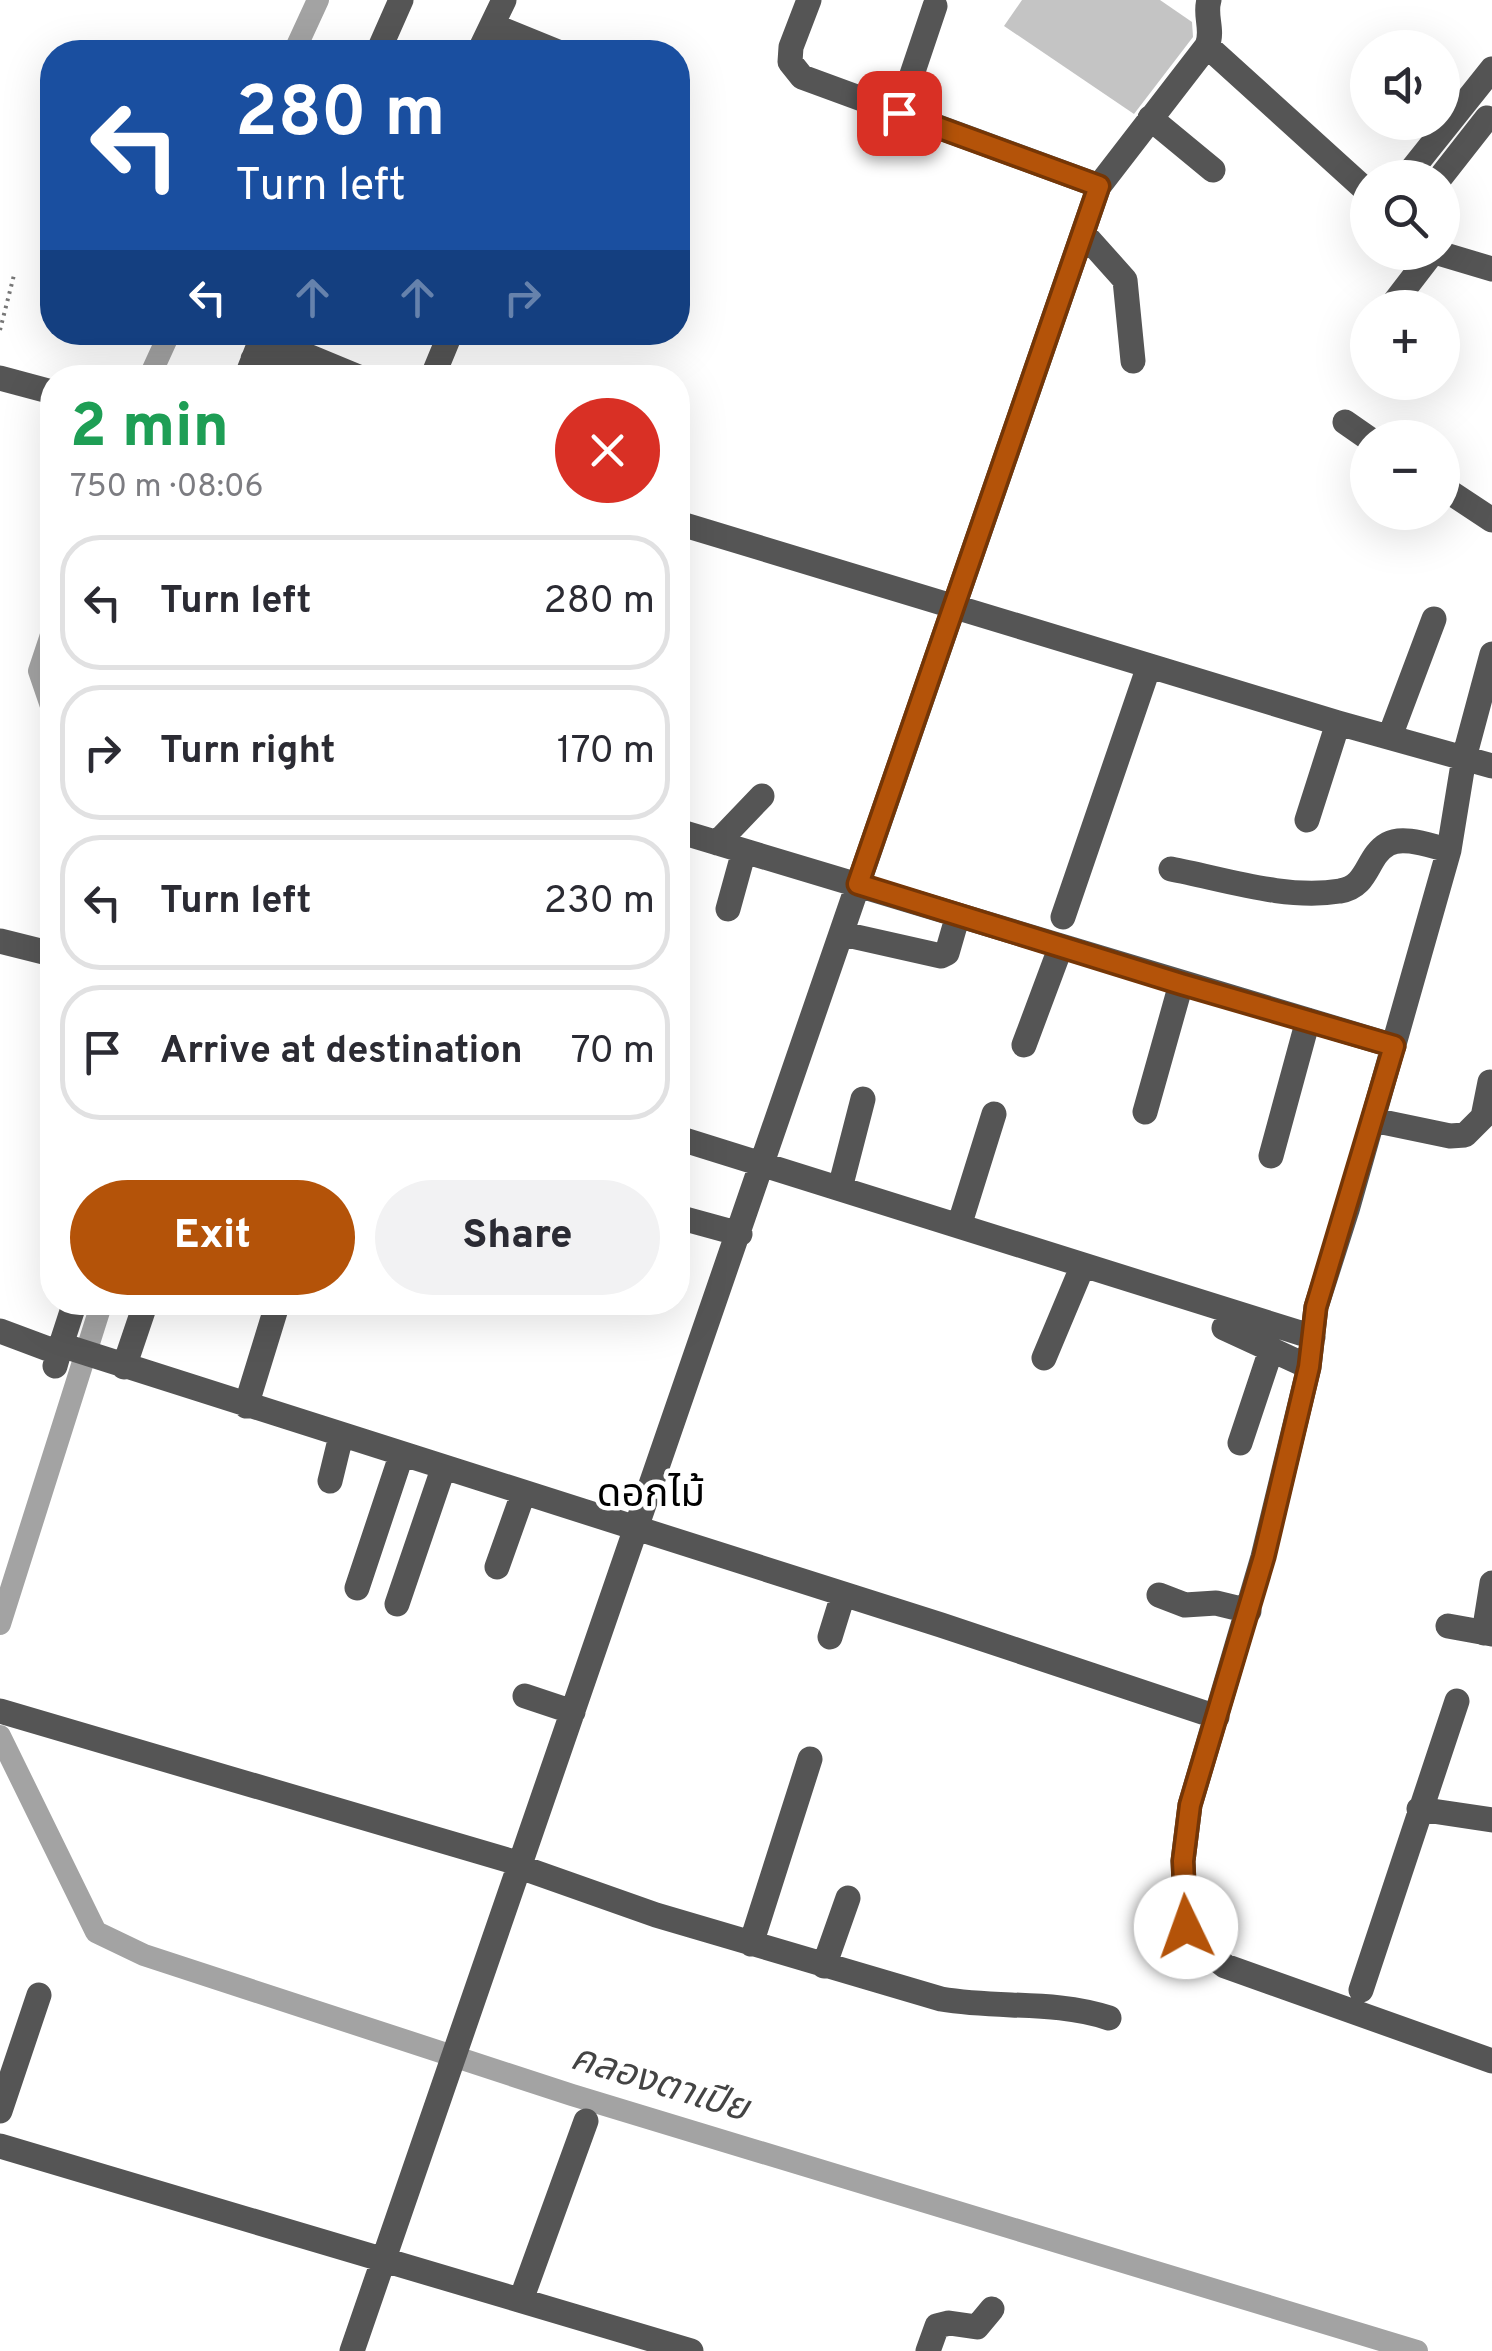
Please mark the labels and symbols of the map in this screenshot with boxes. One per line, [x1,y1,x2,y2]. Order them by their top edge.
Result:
pin [857,71,942,156]
district label: ดอกไม้ [597,1471,705,1521]
position arrow [1134,1875,1238,1979]
water label: คลองตาเปีย [564,2035,756,2136]

